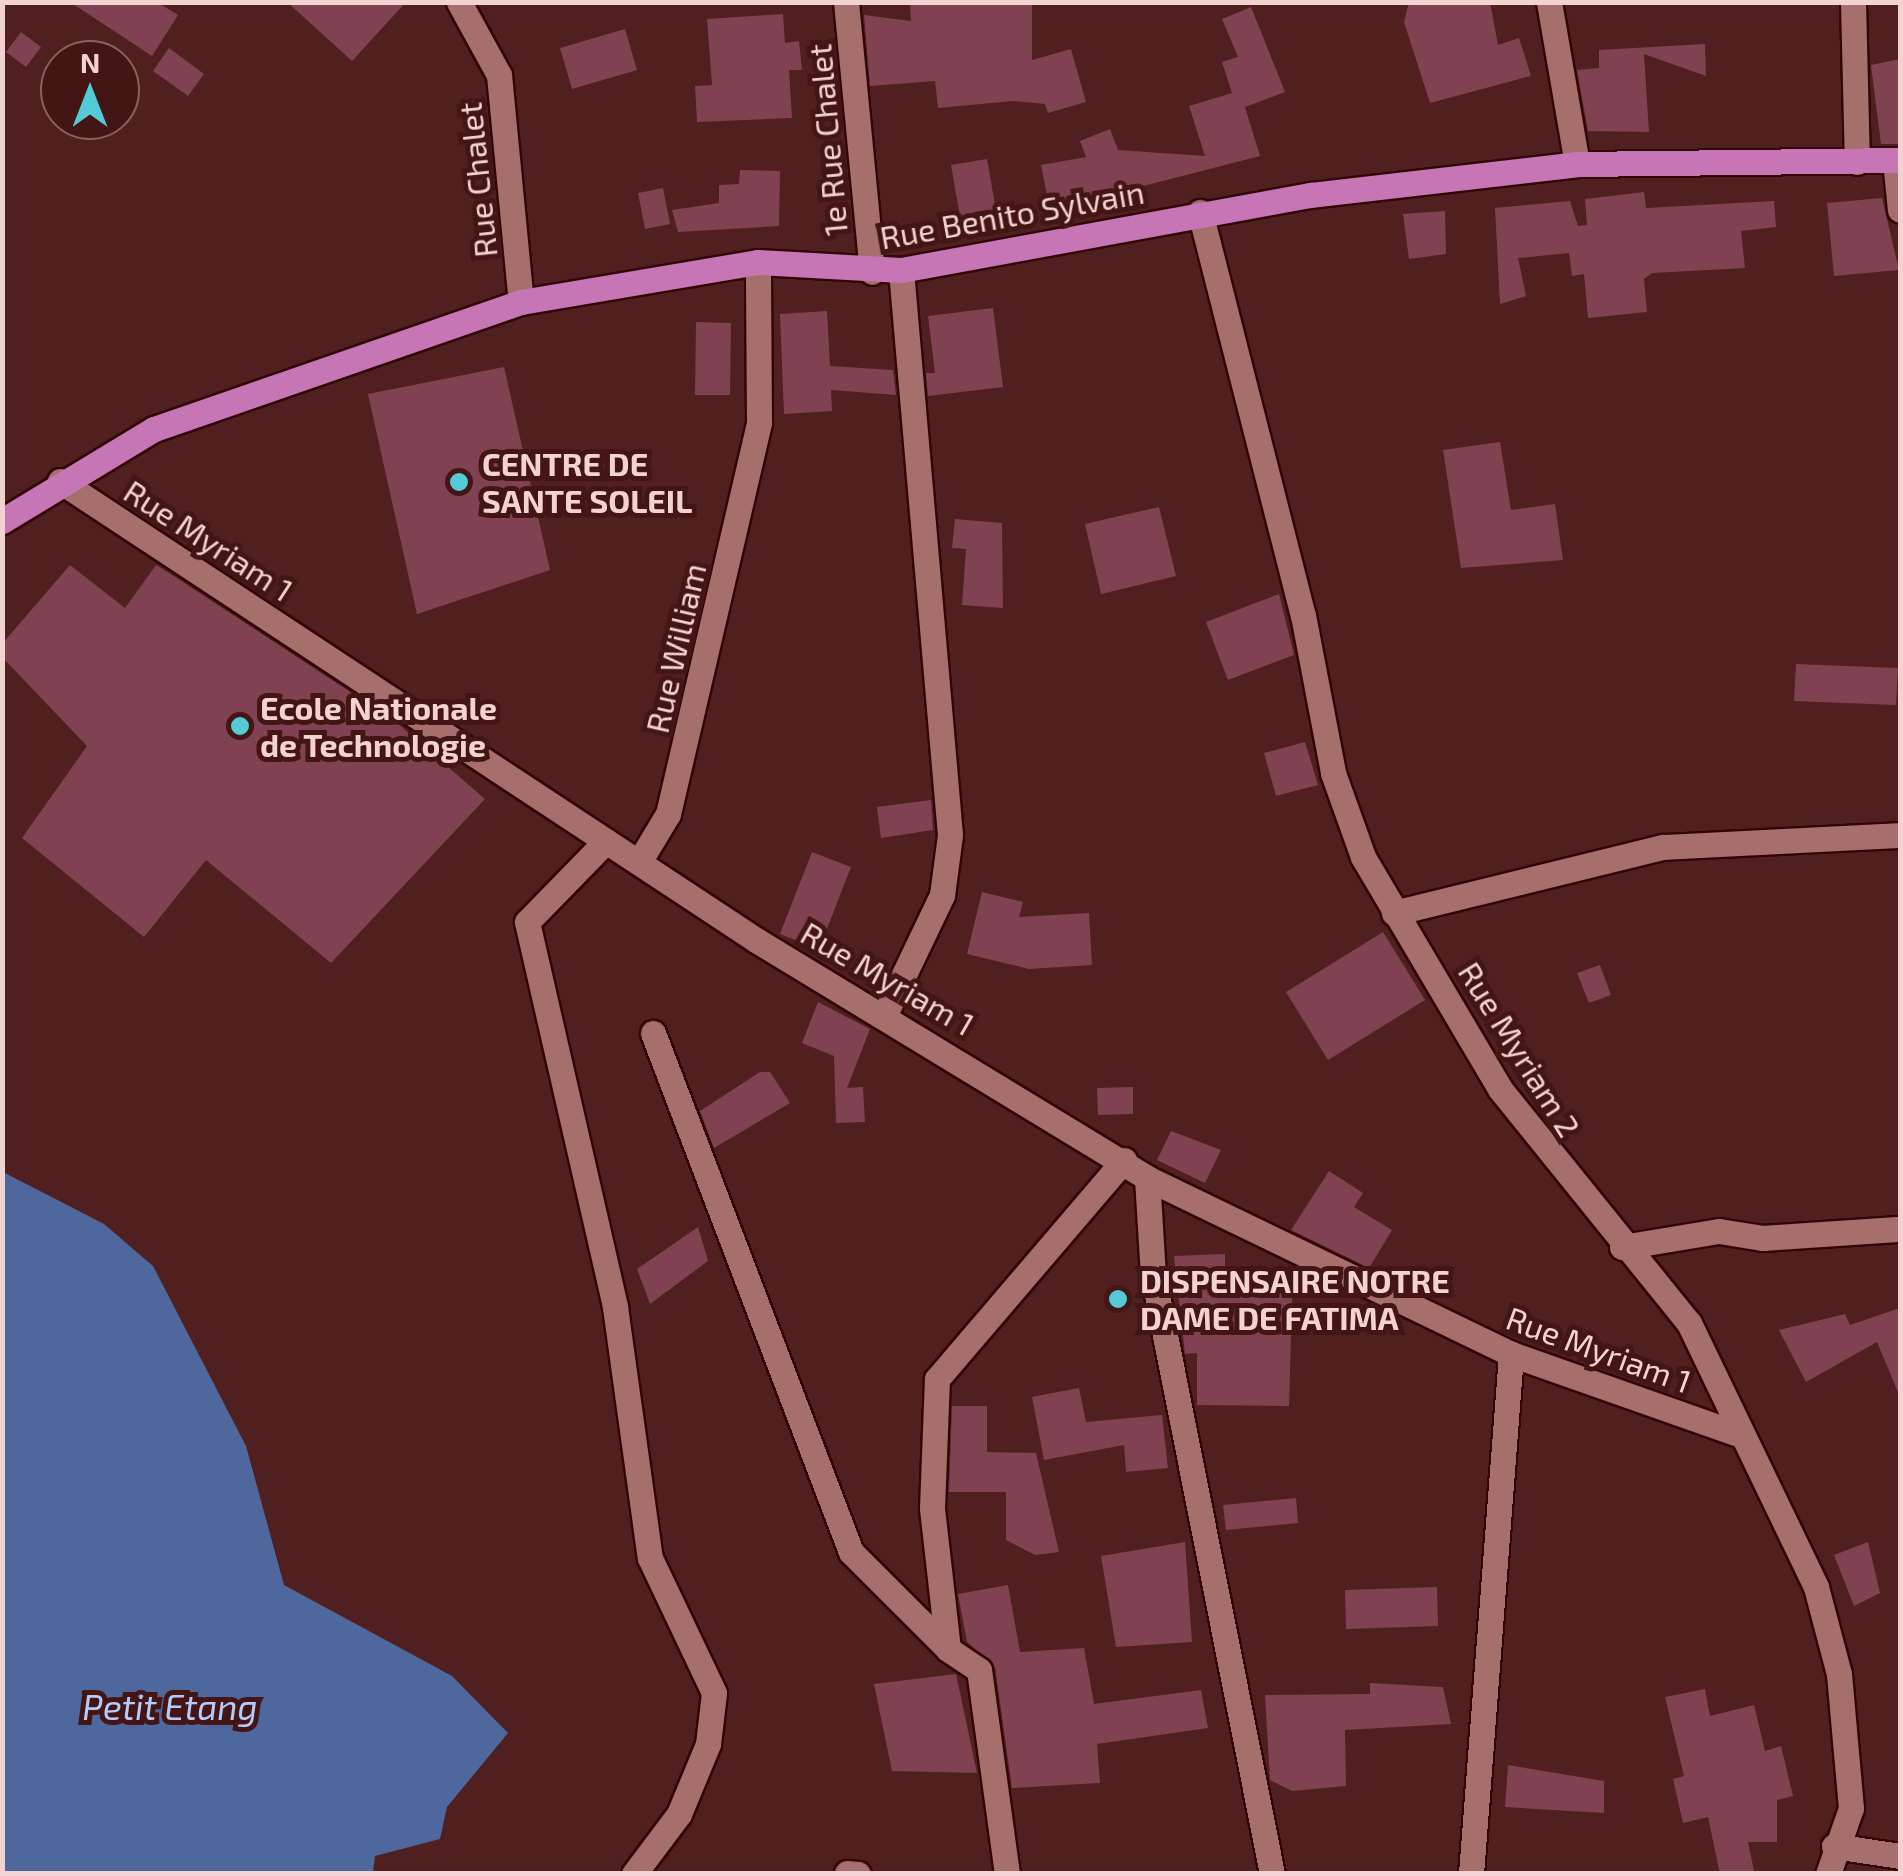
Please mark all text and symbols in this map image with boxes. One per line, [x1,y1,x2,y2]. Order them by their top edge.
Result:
north arrow [40,40,140,140]
street label: 1e Rue Chalet [799,42,855,238]
text: N [80,45,100,79]
street label: Rue Chalet [450,101,504,259]
street label: Rue Benito Sylvain [877,172,1147,256]
place label: CENTRE DE SANTE SOLEIL [482,445,692,520]
marker: CENTRE DE SANTE SOLEIL [446,469,472,495]
street label: Rue Myriam 1 [117,471,301,609]
street label: Rue William [637,559,713,737]
place label: Ecole Nationale de Technologie [260,689,497,764]
marker: Ecole Nationale de Technologie [229,715,251,737]
street label: Rue Myriam 1 [795,913,981,1043]
street label: Rue Myriam 2 [1451,955,1589,1143]
place label: DISPENSAIRE NOTRE DAME DE FATIMA [1140,1262,1450,1337]
marker: DISPENSAIRE NOTRE DAME DE FATIMA [1105,1286,1131,1312]
street label: Rue Myriam 1 [1501,1298,1697,1400]
water label: Petit Etang [82,1685,258,1727]

